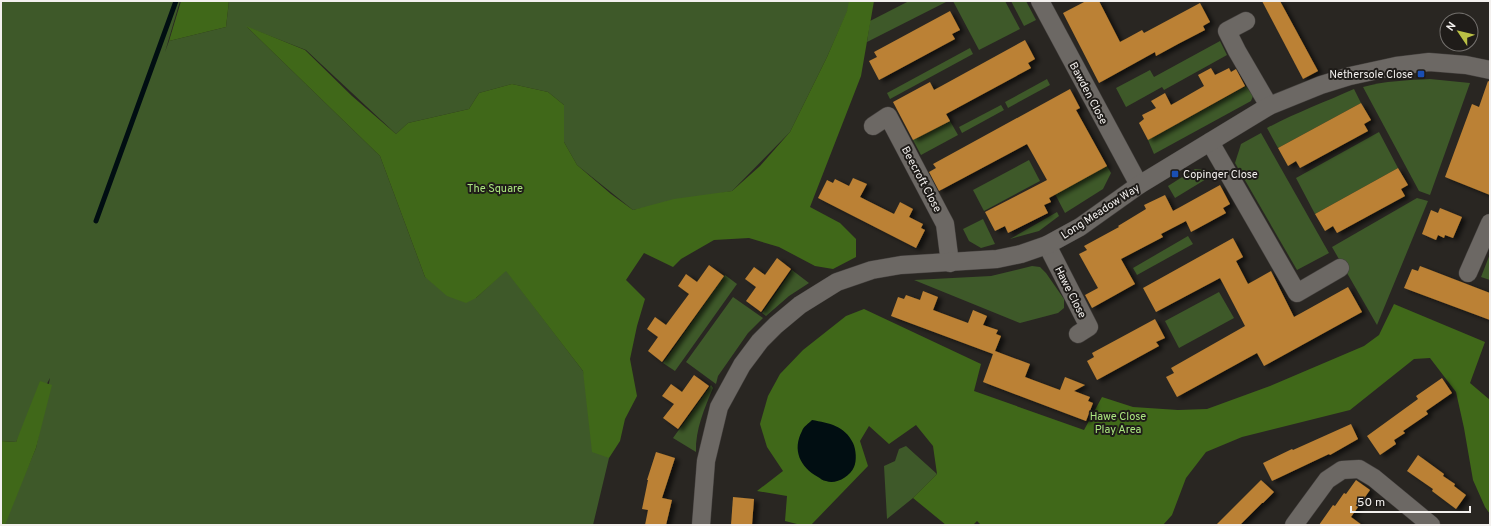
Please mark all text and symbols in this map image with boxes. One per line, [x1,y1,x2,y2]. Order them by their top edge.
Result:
north arrow [1439,12,1479,52]
text: N [1444,20,1460,34]
street label: Bawden Close [1066,60,1110,127]
place label: Nethersole Close [1329,68,1413,82]
marker: Nethersole Close [1416,69,1426,79]
street label: Beecroft Close [898,144,944,215]
place label: Copinger Close [1183,168,1258,182]
marker: Copinger Close [1170,169,1180,179]
street label: Long Meadow Way [1059,181,1143,243]
park label: The Square [467,182,523,196]
street label: Hawe Close [1051,264,1089,321]
park label: Hawe Close Play Area [1090,410,1146,437]
scale bar [1351,488,1470,514]
text: 50 m [1357,495,1385,511]

